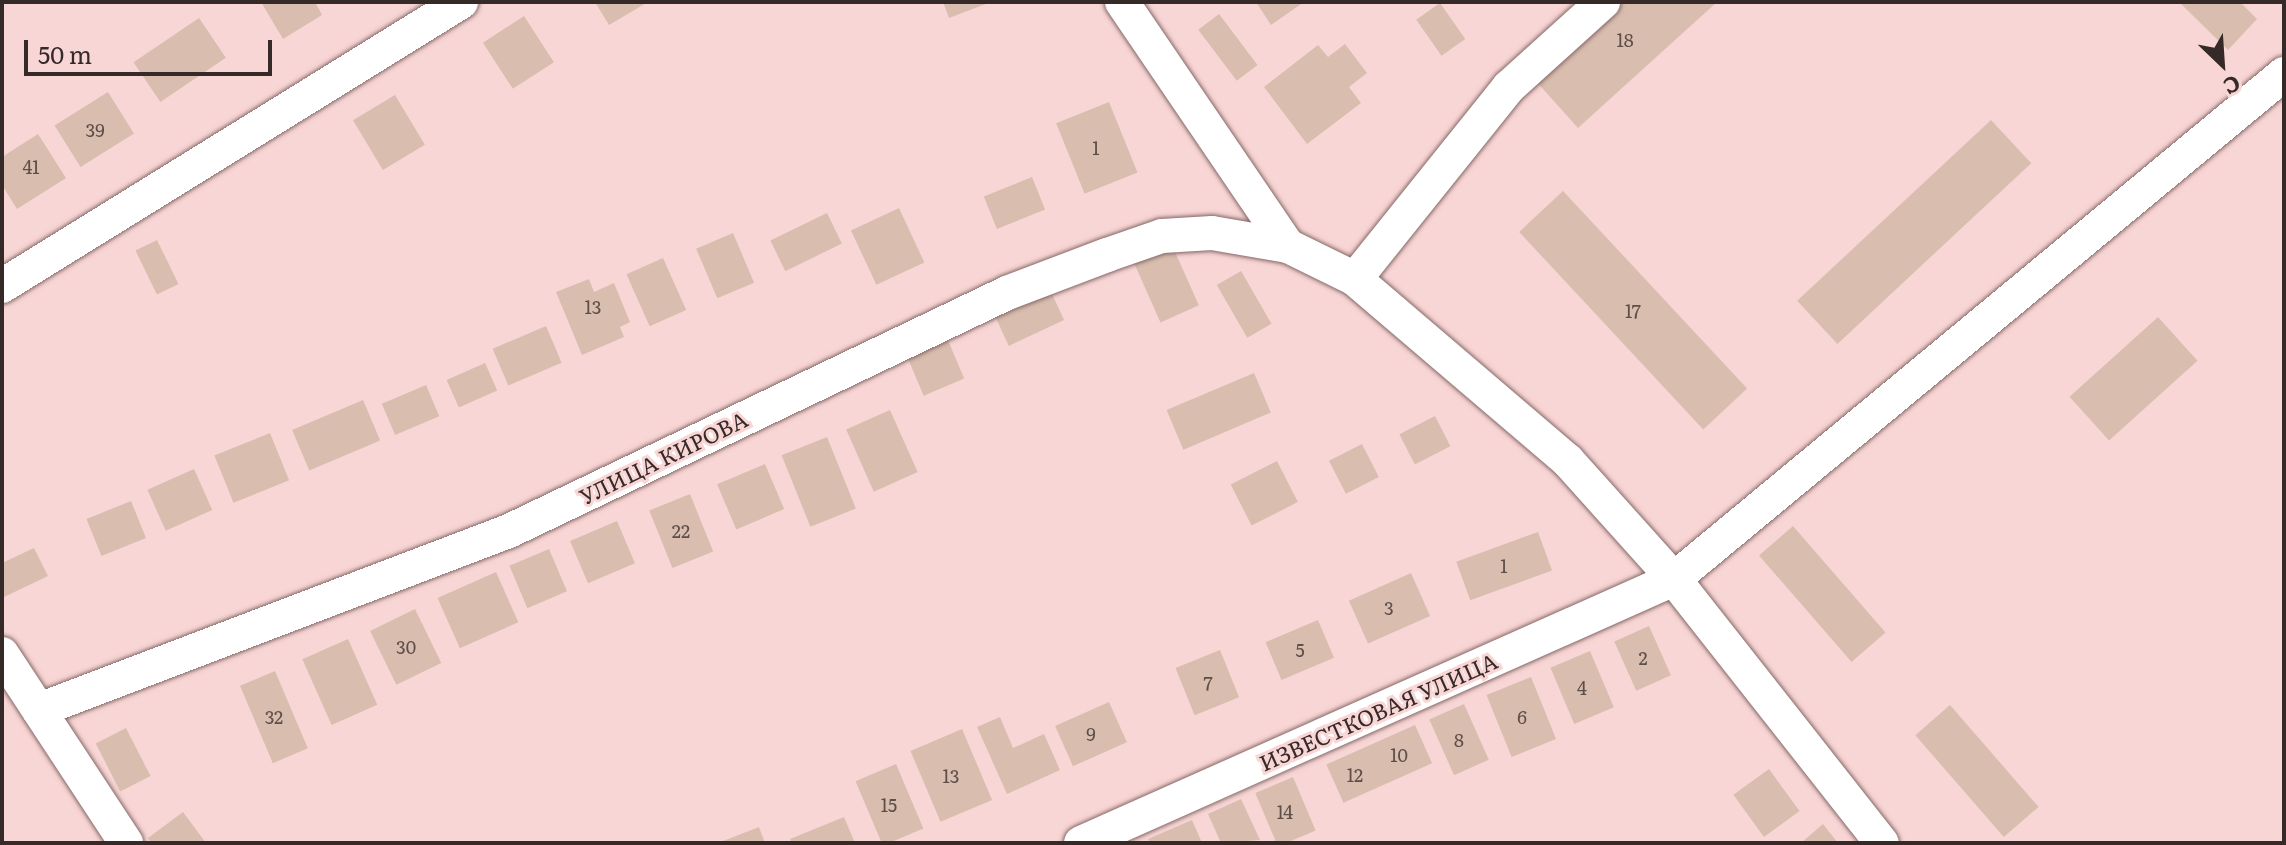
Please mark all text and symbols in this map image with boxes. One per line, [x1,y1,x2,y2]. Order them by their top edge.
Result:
scale bar [28,24,276,74]
north arrow [2182,24,2262,104]
house number: 18 [1616,29,1634,51]
text: 50 m [38,36,92,71]
text: С [2218,68,2246,104]
house number: 39 [85,119,105,141]
house number: 1 [1092,137,1100,159]
house number: 41 [22,156,40,178]
house number: 13 [584,296,602,318]
house number: 17 [1625,300,1641,322]
street label: УЛИЦА КИРОВА [575,405,751,509]
house number: 22 [672,520,690,542]
house number: 1 [1500,555,1508,577]
house number: 3 [1384,597,1394,619]
house number: 30 [396,636,416,658]
house number: 5 [1295,639,1305,661]
street label: ИЗВЕСТКОВАЯ УЛИЦА [1255,647,1501,775]
house number: 2 [1638,647,1648,669]
house number: 7 [1203,672,1213,694]
house number: 4 [1577,677,1587,699]
house number: 32 [265,706,283,728]
house number: 6 [1517,706,1527,728]
house number: 9 [1086,723,1096,745]
house number: 8 [1454,729,1464,751]
house number: 10 [1390,744,1408,766]
house number: 12 [1347,764,1363,786]
house number: 13 [942,765,960,787]
house number: 15 [881,794,897,816]
house number: 14 [1277,801,1293,823]

